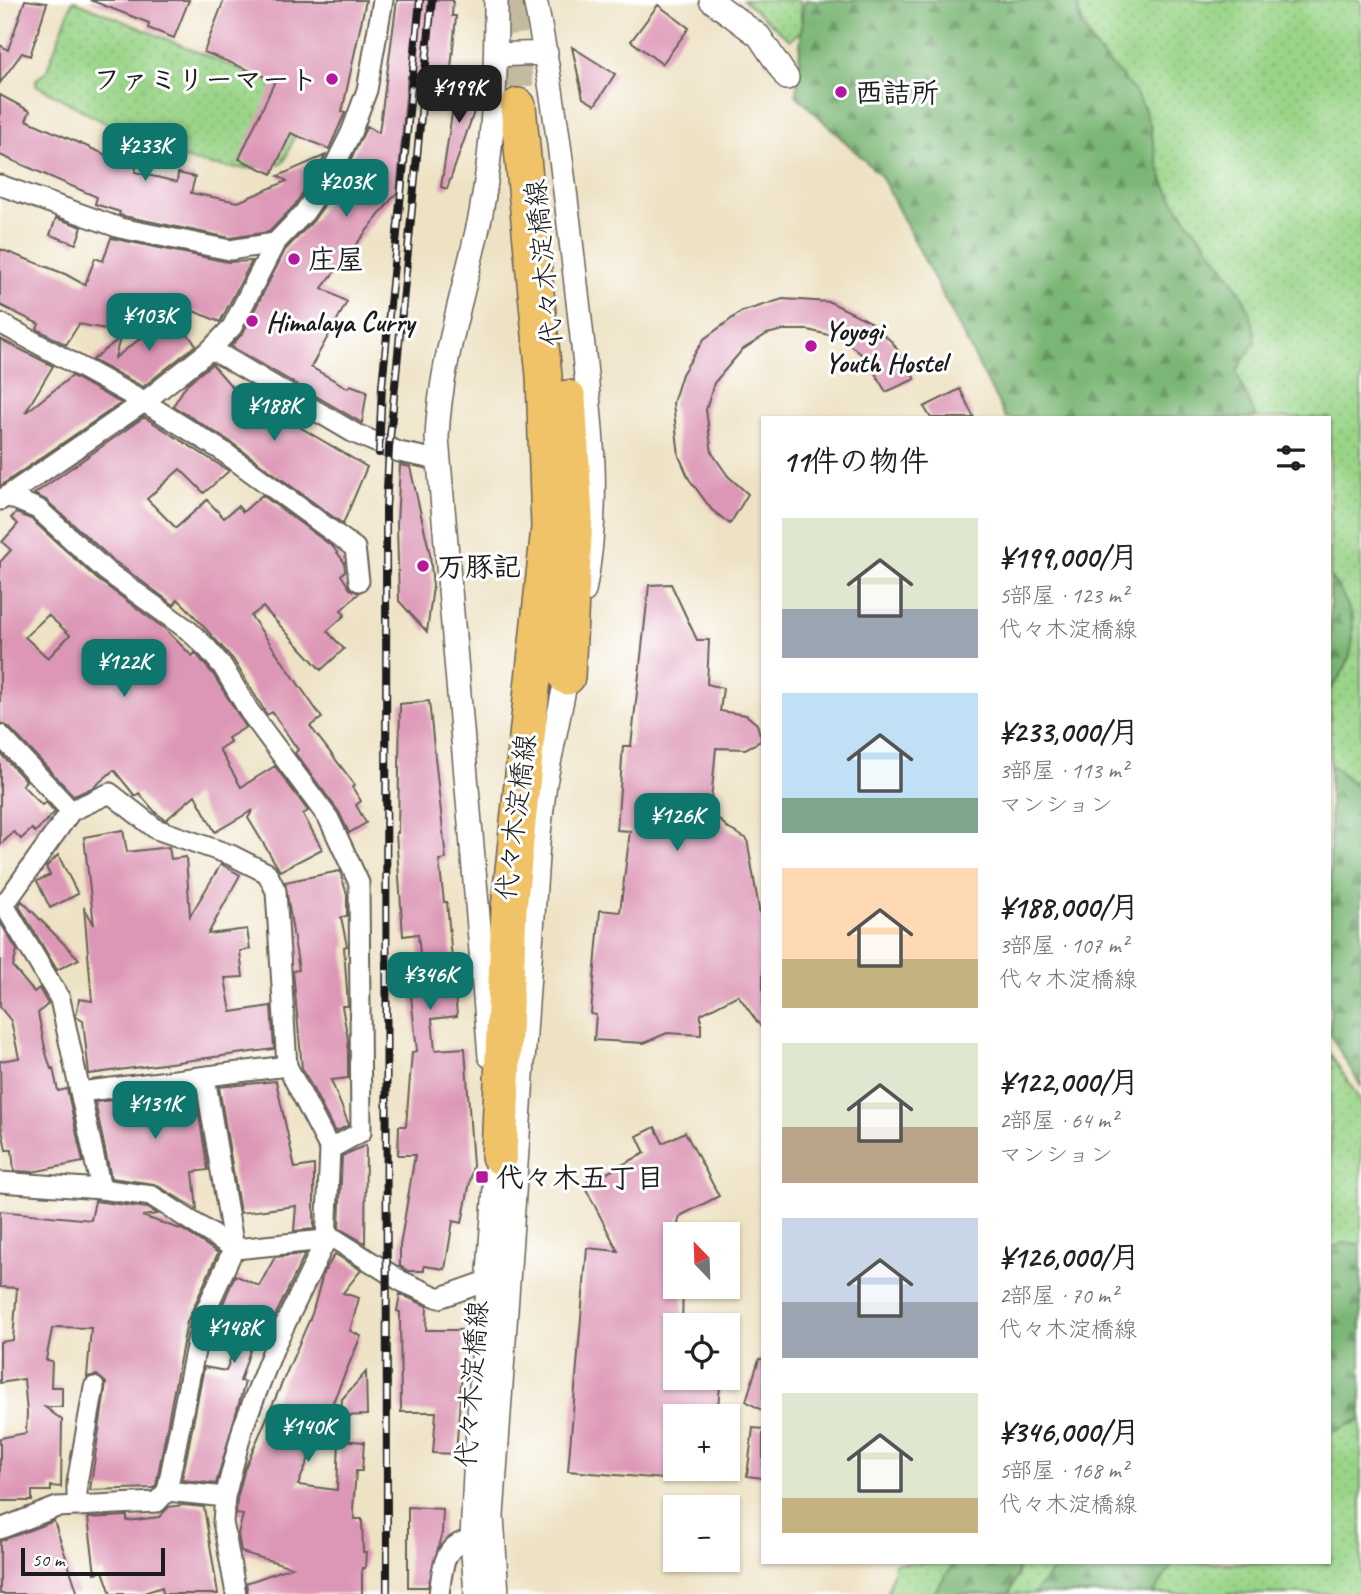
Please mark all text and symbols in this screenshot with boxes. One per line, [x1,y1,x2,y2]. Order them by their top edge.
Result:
place label: ファミリーマート [93,62,318,97]
pin: ¥199K [410,66,508,125]
marker: ファミリーマート [324,71,340,87]
text: ¥199K [433,73,485,102]
place label: 西詰所 [855,75,939,110]
marker: 西詰所 [833,84,849,100]
pin: ¥233K [96,124,194,183]
text: ¥233K [118,131,172,160]
pin: ¥203K [297,160,395,219]
text: ¥203K [319,167,373,196]
street label: 代々木淀橋線 [517,178,570,348]
place label: 庄屋 [308,242,364,277]
marker: 庄屋 [286,251,302,267]
pin: ¥103K [100,294,198,353]
text: ¥103K [122,301,176,330]
place label: Himalaya Curry [266,304,418,339]
marker: Himalaya Curry [244,313,260,329]
place label: Yoyogi Youth Hostel [825,313,952,380]
marker: Yoyogi Youth Hostel [803,338,819,354]
pin: ¥188K [225,384,323,443]
text: ¥188K [247,391,301,420]
icon: filters [1272,439,1310,477]
text: 11件の物件 [782,442,929,480]
text: ¥199,000/月 [999,538,1139,576]
icon: home [838,546,922,630]
place label: 万豚記 [437,549,521,584]
marker: 万豚記 [415,558,431,574]
text: 5部屋 · 123 m² [999,581,1128,610]
text: 代々木淀橋線 [999,615,1137,644]
pin: ¥122K [75,640,173,699]
text: ¥122K [97,647,151,676]
text: ¥233,000/月 [999,713,1139,751]
icon: home [838,721,922,805]
street label: 代々木淀橋線 [488,732,543,903]
text: 3部屋 · 113 m² [999,756,1128,785]
text: マンション [999,790,1113,819]
pin: ¥126K [628,794,726,853]
text: ¥126K [650,801,704,830]
text: ¥188,000/月 [999,888,1139,926]
icon: home [838,896,922,980]
text: 3部屋 · 107 m² [999,931,1128,960]
pin: ¥346K [381,953,479,1012]
text: ¥346K [403,960,457,989]
text: 代々木淀橋線 [999,965,1137,994]
text: ¥122,000/月 [999,1063,1139,1101]
icon: home [838,1071,922,1155]
pin: ¥131K [106,1082,204,1141]
text: ¥131K [128,1089,182,1118]
text: 2部屋 · 64 m² [999,1106,1117,1135]
text: マンション [999,1140,1113,1169]
place label: 代々木五丁目 [496,1160,664,1195]
marker: 代々木五丁目 [474,1169,490,1185]
north arrow [663,1222,740,1298]
map controls [663,1222,740,1572]
text: ¥126,000/月 [999,1238,1140,1276]
icon: home [838,1246,922,1330]
text: 2部屋 · 70 m² [999,1281,1117,1310]
street label: 代々木淀橋線 [448,1299,495,1469]
pin: ¥148K [185,1306,283,1365]
text: ¥148K [207,1313,261,1342]
button: locate [663,1313,740,1390]
text: 代々木淀橋線 [999,1315,1137,1344]
pin: ¥140K [259,1404,357,1464]
button: + [663,1404,740,1481]
text: ¥140K [281,1412,335,1441]
text: ¥346,000/月 [999,1413,1140,1451]
icon: home [838,1421,922,1505]
text: 5部屋 · 168 m² [999,1456,1128,1485]
text: 代々木淀橋線 [999,1490,1137,1519]
button: − [663,1495,740,1572]
scale bar [21,1545,164,1577]
text: 50 m [32,1548,64,1572]

